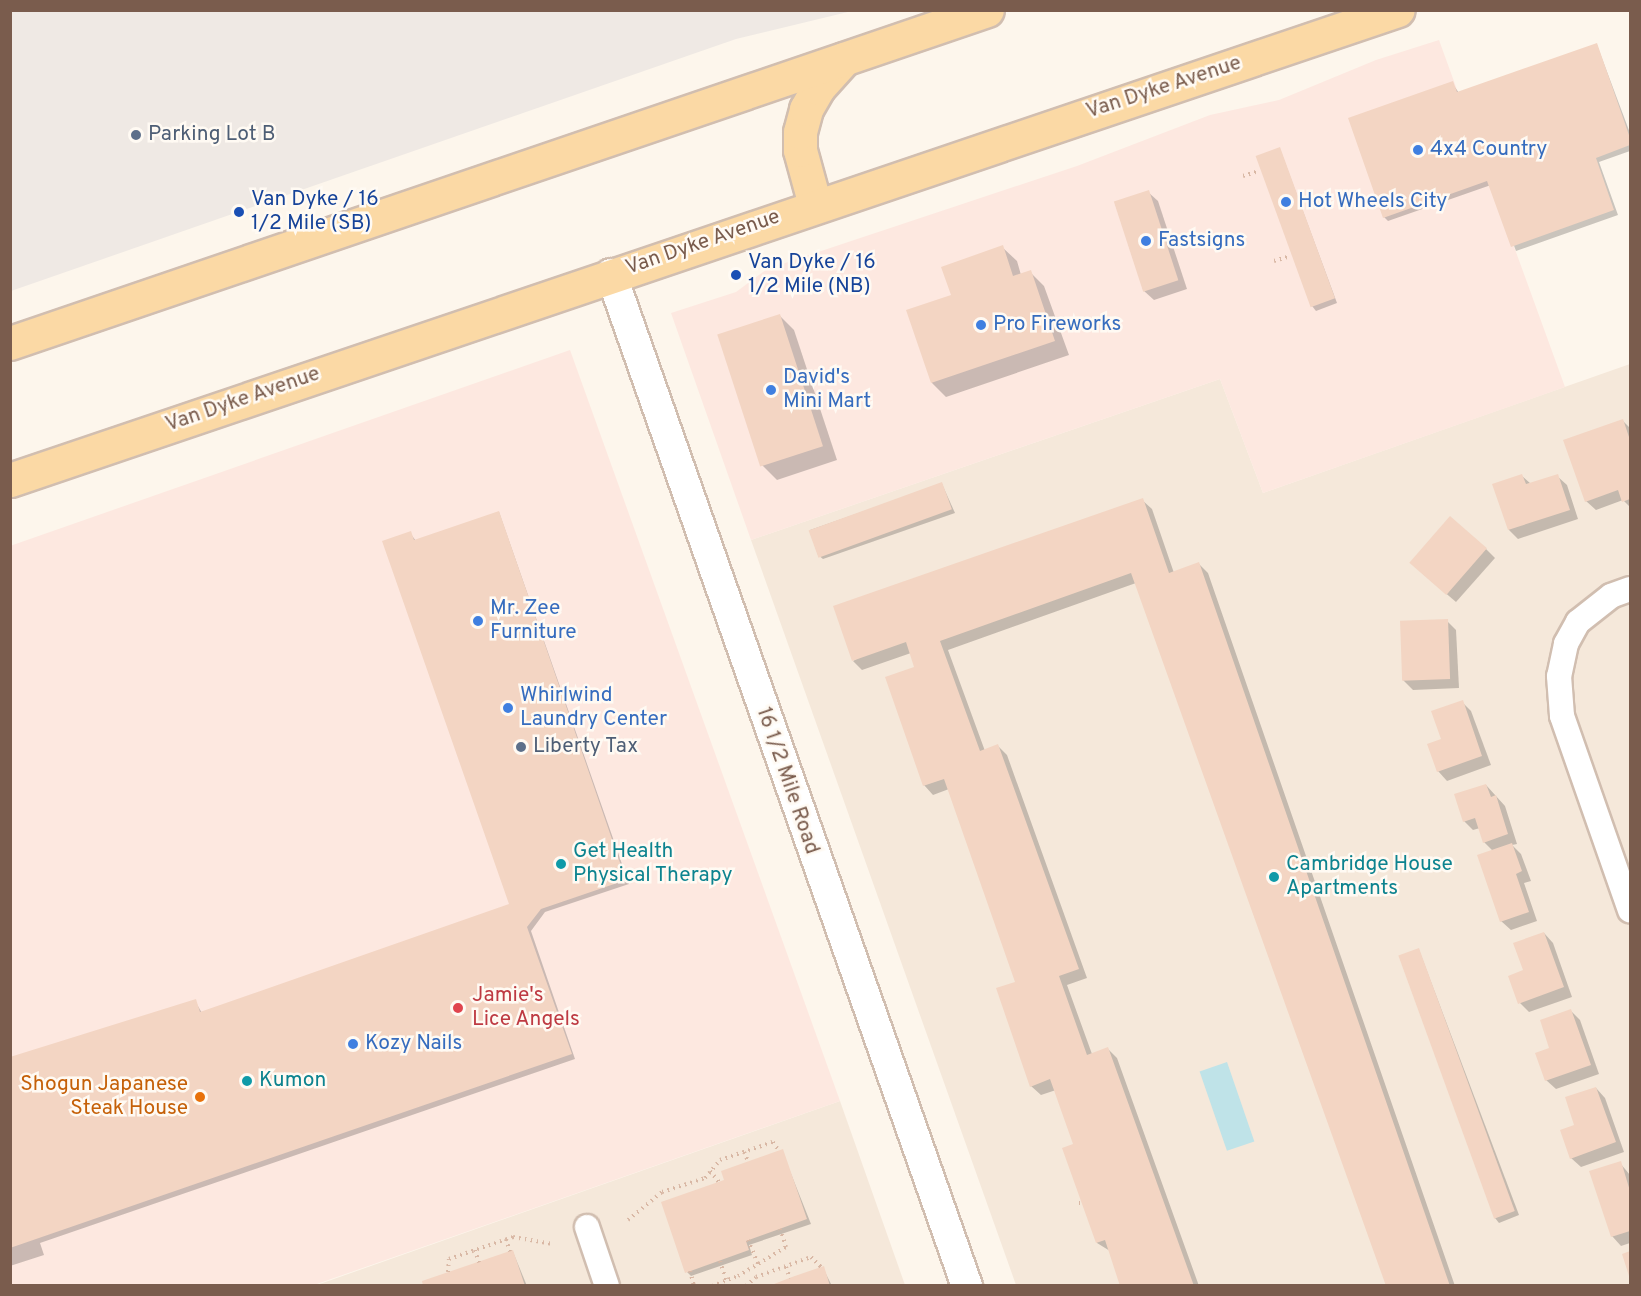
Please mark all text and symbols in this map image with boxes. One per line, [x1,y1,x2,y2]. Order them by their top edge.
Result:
street label: Van Dyke Avenue [1083,51,1245,125]
place label: Parking Lot B [148,122,275,148]
marker: Parking Lot B [129,128,143,142]
place label: 4x4 Country [1430,137,1547,163]
marker: 4x4 Country [1411,143,1425,157]
place label: Van Dyke / 16 1/2 Mile (SB) [251,187,379,237]
place label: Hot Wheels City [1298,189,1448,215]
marker: Hot Wheels City [1279,195,1293,209]
marker: Van Dyke / 16 1/2 Mile (SB) [232,205,246,219]
street label: Van Dyke Avenue [622,205,784,281]
place label: Fastsigns [1158,228,1245,254]
marker: Fastsigns [1139,234,1153,248]
place label: Van Dyke / 16 1/2 Mile (NB) [748,250,876,300]
marker: Van Dyke / 16 1/2 Mile (NB) [729,268,743,282]
place label: Pro Fireworks [993,312,1121,338]
marker: Pro Fireworks [974,318,988,332]
street label: Van Dyke Avenue [162,362,324,438]
place label: David's Mini Mart [783,365,871,415]
marker: David's Mini Mart [764,383,778,397]
place label: Mr. Zee Furniture [490,596,577,646]
marker: Mr. Zee Furniture [471,614,485,628]
place label: Whirlwind Laundry Center [520,683,667,733]
marker: Whirlwind Laundry Center [501,701,515,715]
street label: 16 1/2 Mile Road [750,704,824,858]
place label: Liberty Tax [533,734,639,760]
marker: Liberty Tax [514,740,528,754]
place label: Get Health Physical Therapy [573,839,733,889]
place label: Cambridge House Apartments [1286,852,1453,902]
marker: Get Health Physical Therapy [554,857,568,871]
marker: Cambridge House Apartments [1267,870,1281,884]
place label: Jamie's Lice Angels [472,983,581,1033]
marker: Jamie's Lice Angels [449,999,467,1017]
place label: Kozy Nails [365,1031,462,1057]
marker: Kozy Nails [346,1037,360,1051]
place label: Kumon [259,1068,326,1094]
place label: Shogun Japanese Steak House [20,1072,188,1122]
marker: Kumon [240,1074,254,1088]
marker: Shogun Japanese Steak House [193,1090,207,1104]

